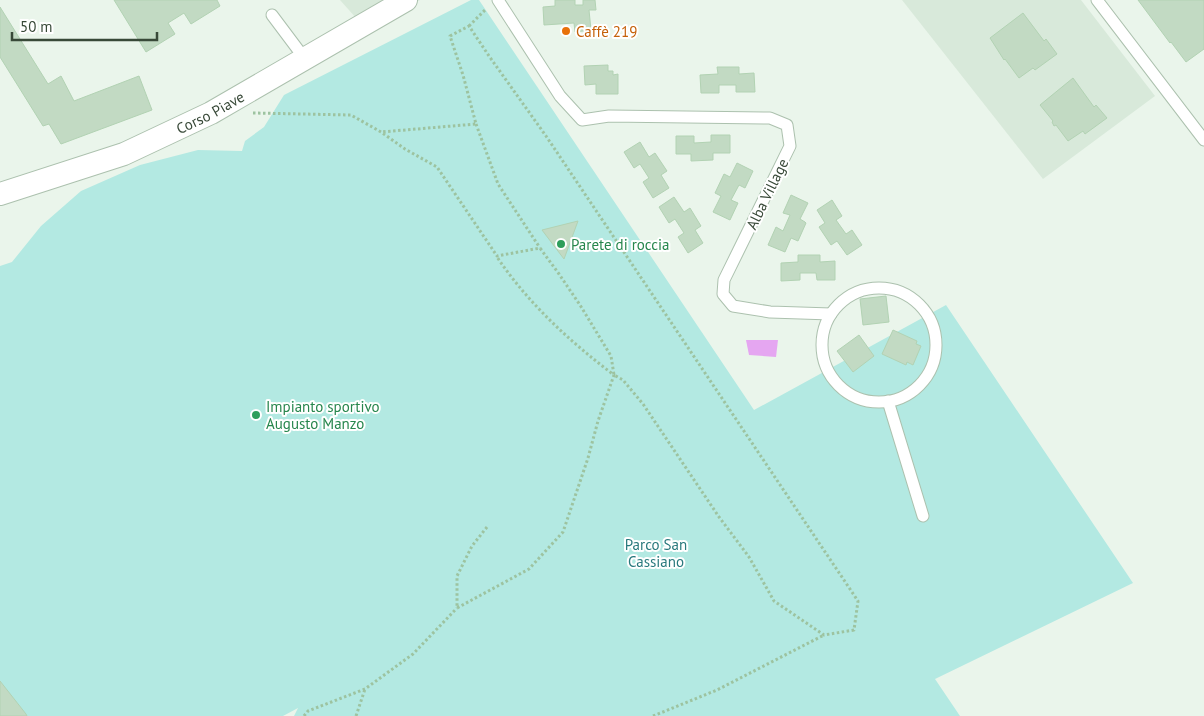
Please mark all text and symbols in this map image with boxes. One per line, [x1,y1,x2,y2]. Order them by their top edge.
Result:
scale bar [12,10,158,42]
text: 50 m [20,17,53,36]
place label: Caffè 219 [576,22,637,41]
marker: Caffè 219 [560,25,572,37]
street label: Corso Piave [173,86,247,138]
street label: Alba Village [742,155,792,233]
place label: Parete di roccia [571,235,669,254]
marker: Parete di roccia [555,238,567,250]
place label: Impianto sportivo Augusto Manzo [266,397,380,433]
marker: Impianto sportivo Augusto Manzo [250,409,262,421]
park label: Parco San Cassiano [625,535,687,571]

